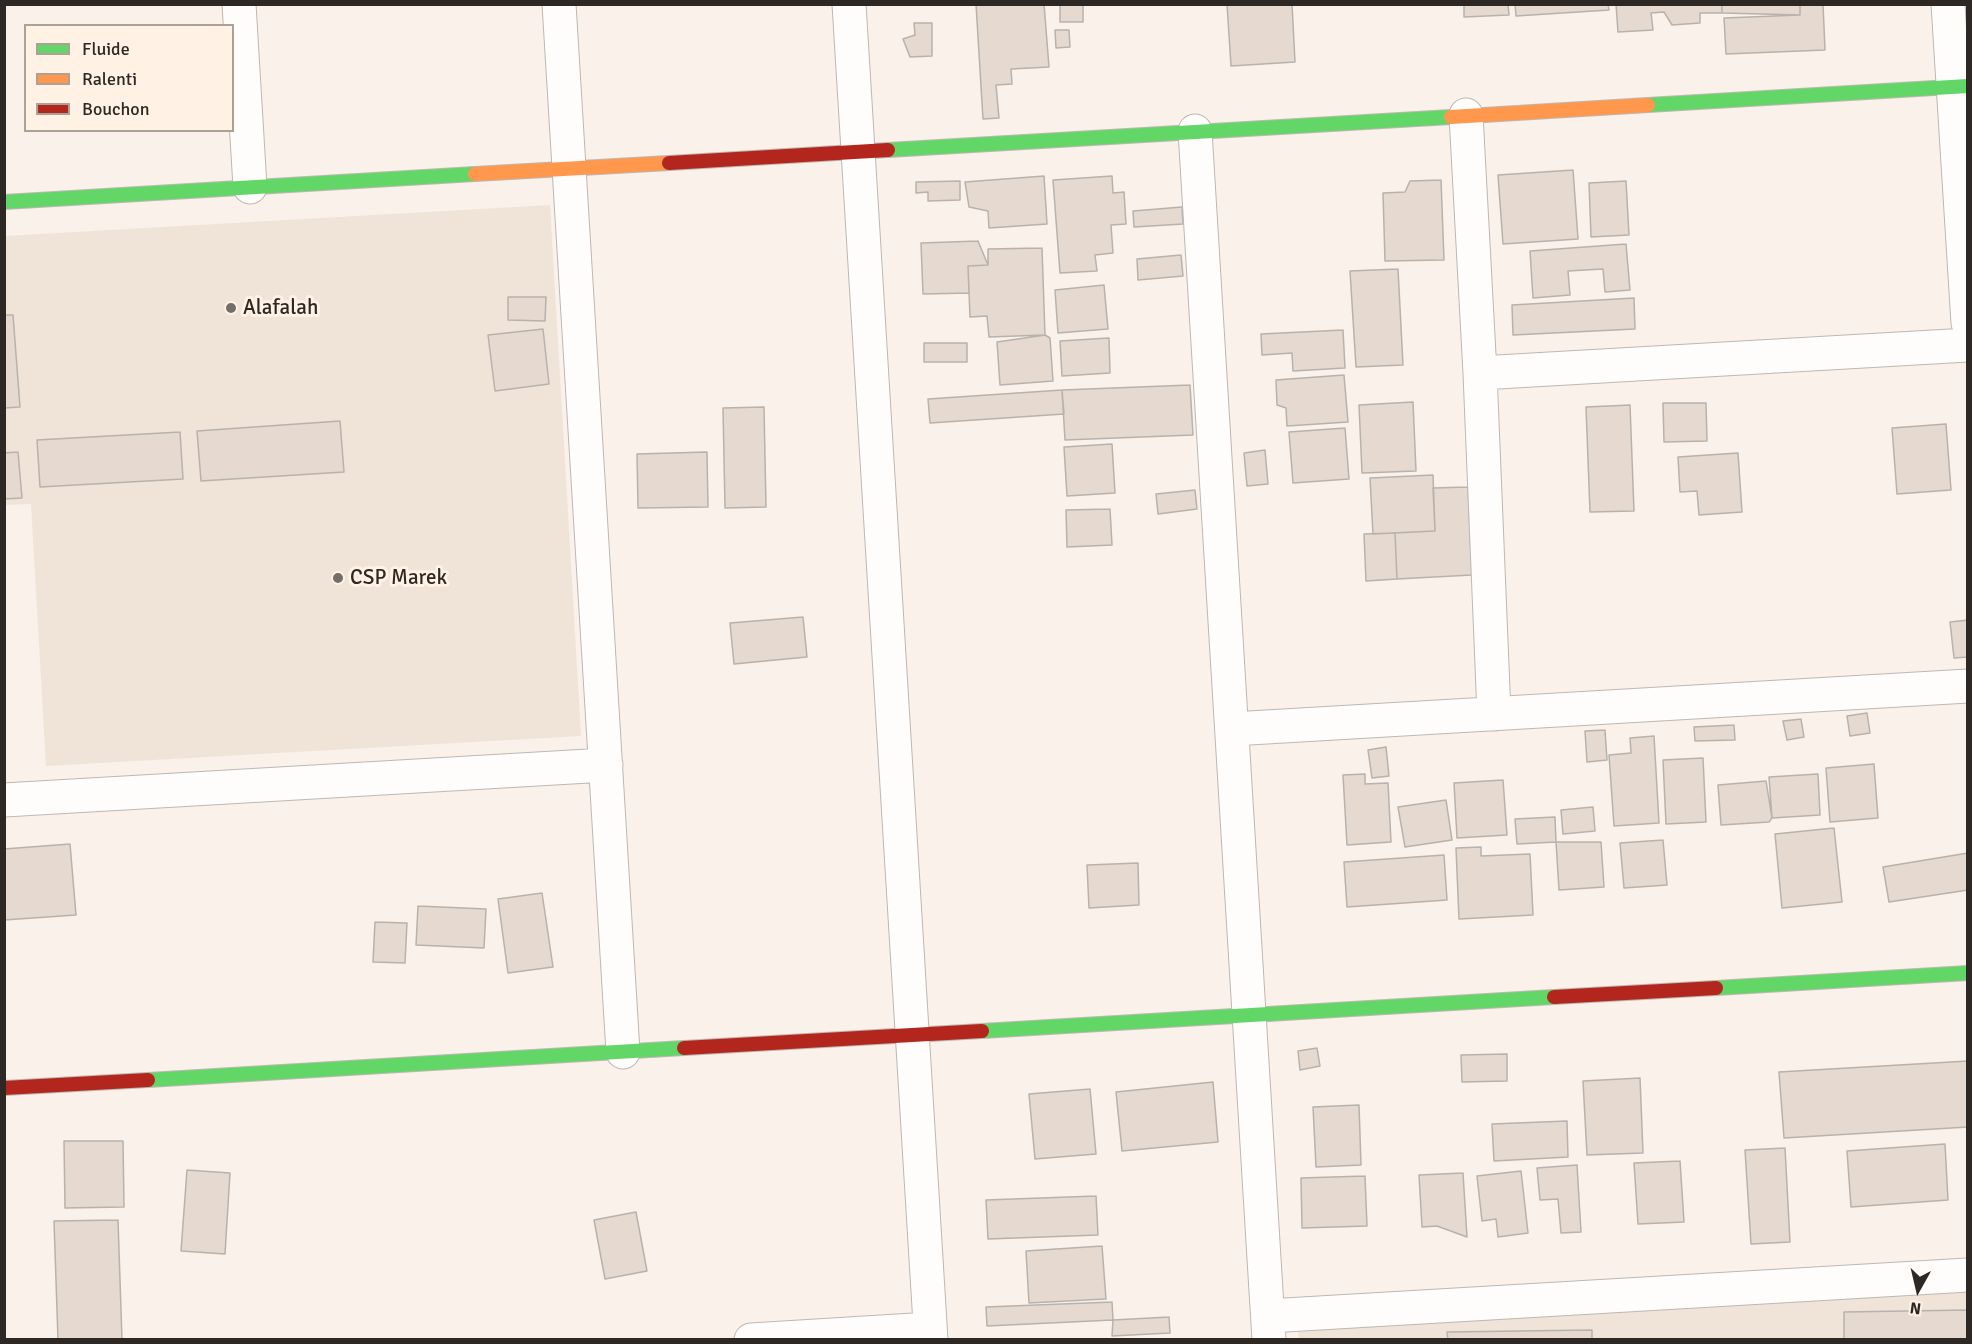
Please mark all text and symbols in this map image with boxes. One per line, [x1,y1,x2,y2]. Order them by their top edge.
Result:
legend [24,24,234,132]
text: Fluide [82,38,130,60]
text: Ralenti [82,68,137,90]
text: Bouchon [82,98,150,120]
place label: Alafalah [243,295,318,321]
marker: Alafalah [224,301,238,315]
place label: CSP Marek [350,565,447,591]
marker: CSP Marek [331,571,345,585]
north arrow [1888,1260,1948,1320]
text: N [1909,1297,1922,1319]

